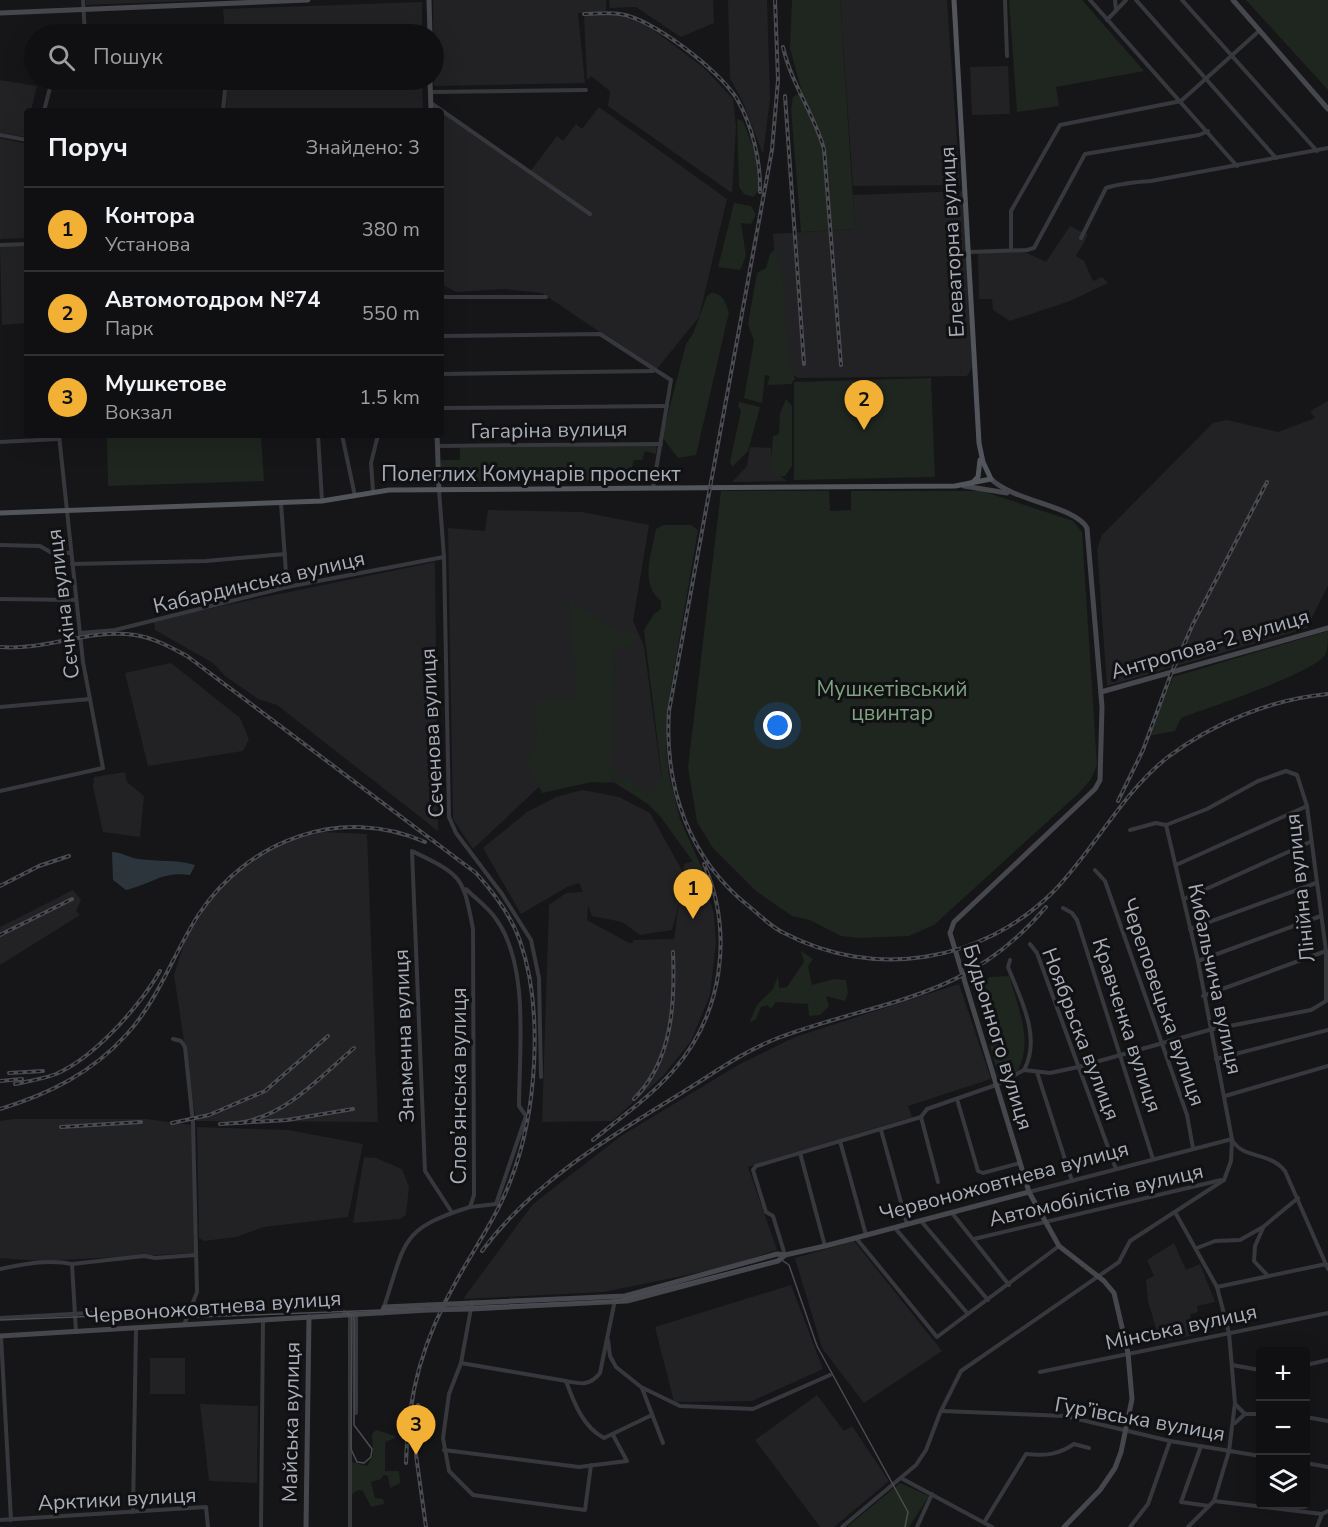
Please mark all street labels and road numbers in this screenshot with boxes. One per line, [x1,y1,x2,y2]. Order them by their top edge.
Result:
street label: Елеваторна вулиця [933,146,971,338]
street label: Гагаріна вулиця [470,415,628,445]
street label: Полеглих Комунарів проспект [381,460,681,488]
street label: Сєчкіна вулиця [40,527,86,681]
street label: Кабардинська вулиця [150,544,368,620]
street label: Антропова-2 вулиця [1108,602,1312,686]
street label: Сєченова вулиця [414,648,450,818]
street label: Лінійна вулиця [1278,812,1322,964]
street label: Кибальчича вулиця [1181,881,1249,1077]
street label: Череповецька вулиця [1114,894,1212,1110]
street label: Кравченка вулиця [1086,934,1168,1116]
street label: Будьонного вулиця [956,941,1040,1133]
street label: Ноябрьска вулиця [1035,944,1127,1124]
street label: Знаменна вулиця [387,949,421,1123]
street label: Слов’янська вулиця [445,987,473,1185]
street label: Червоножовтнева вулиця [876,1134,1132,1228]
street label: Автомобілістів вулиця [986,1157,1206,1233]
street label: Червоножовтнева вулиця [84,1284,342,1330]
street label: Мінська вулиця [1103,1297,1259,1357]
street label: Майська вулиця [276,1341,306,1503]
street label: Гур’ївська вулиця [1053,1390,1227,1448]
street label: Арктики вулиця [37,1481,197,1517]

